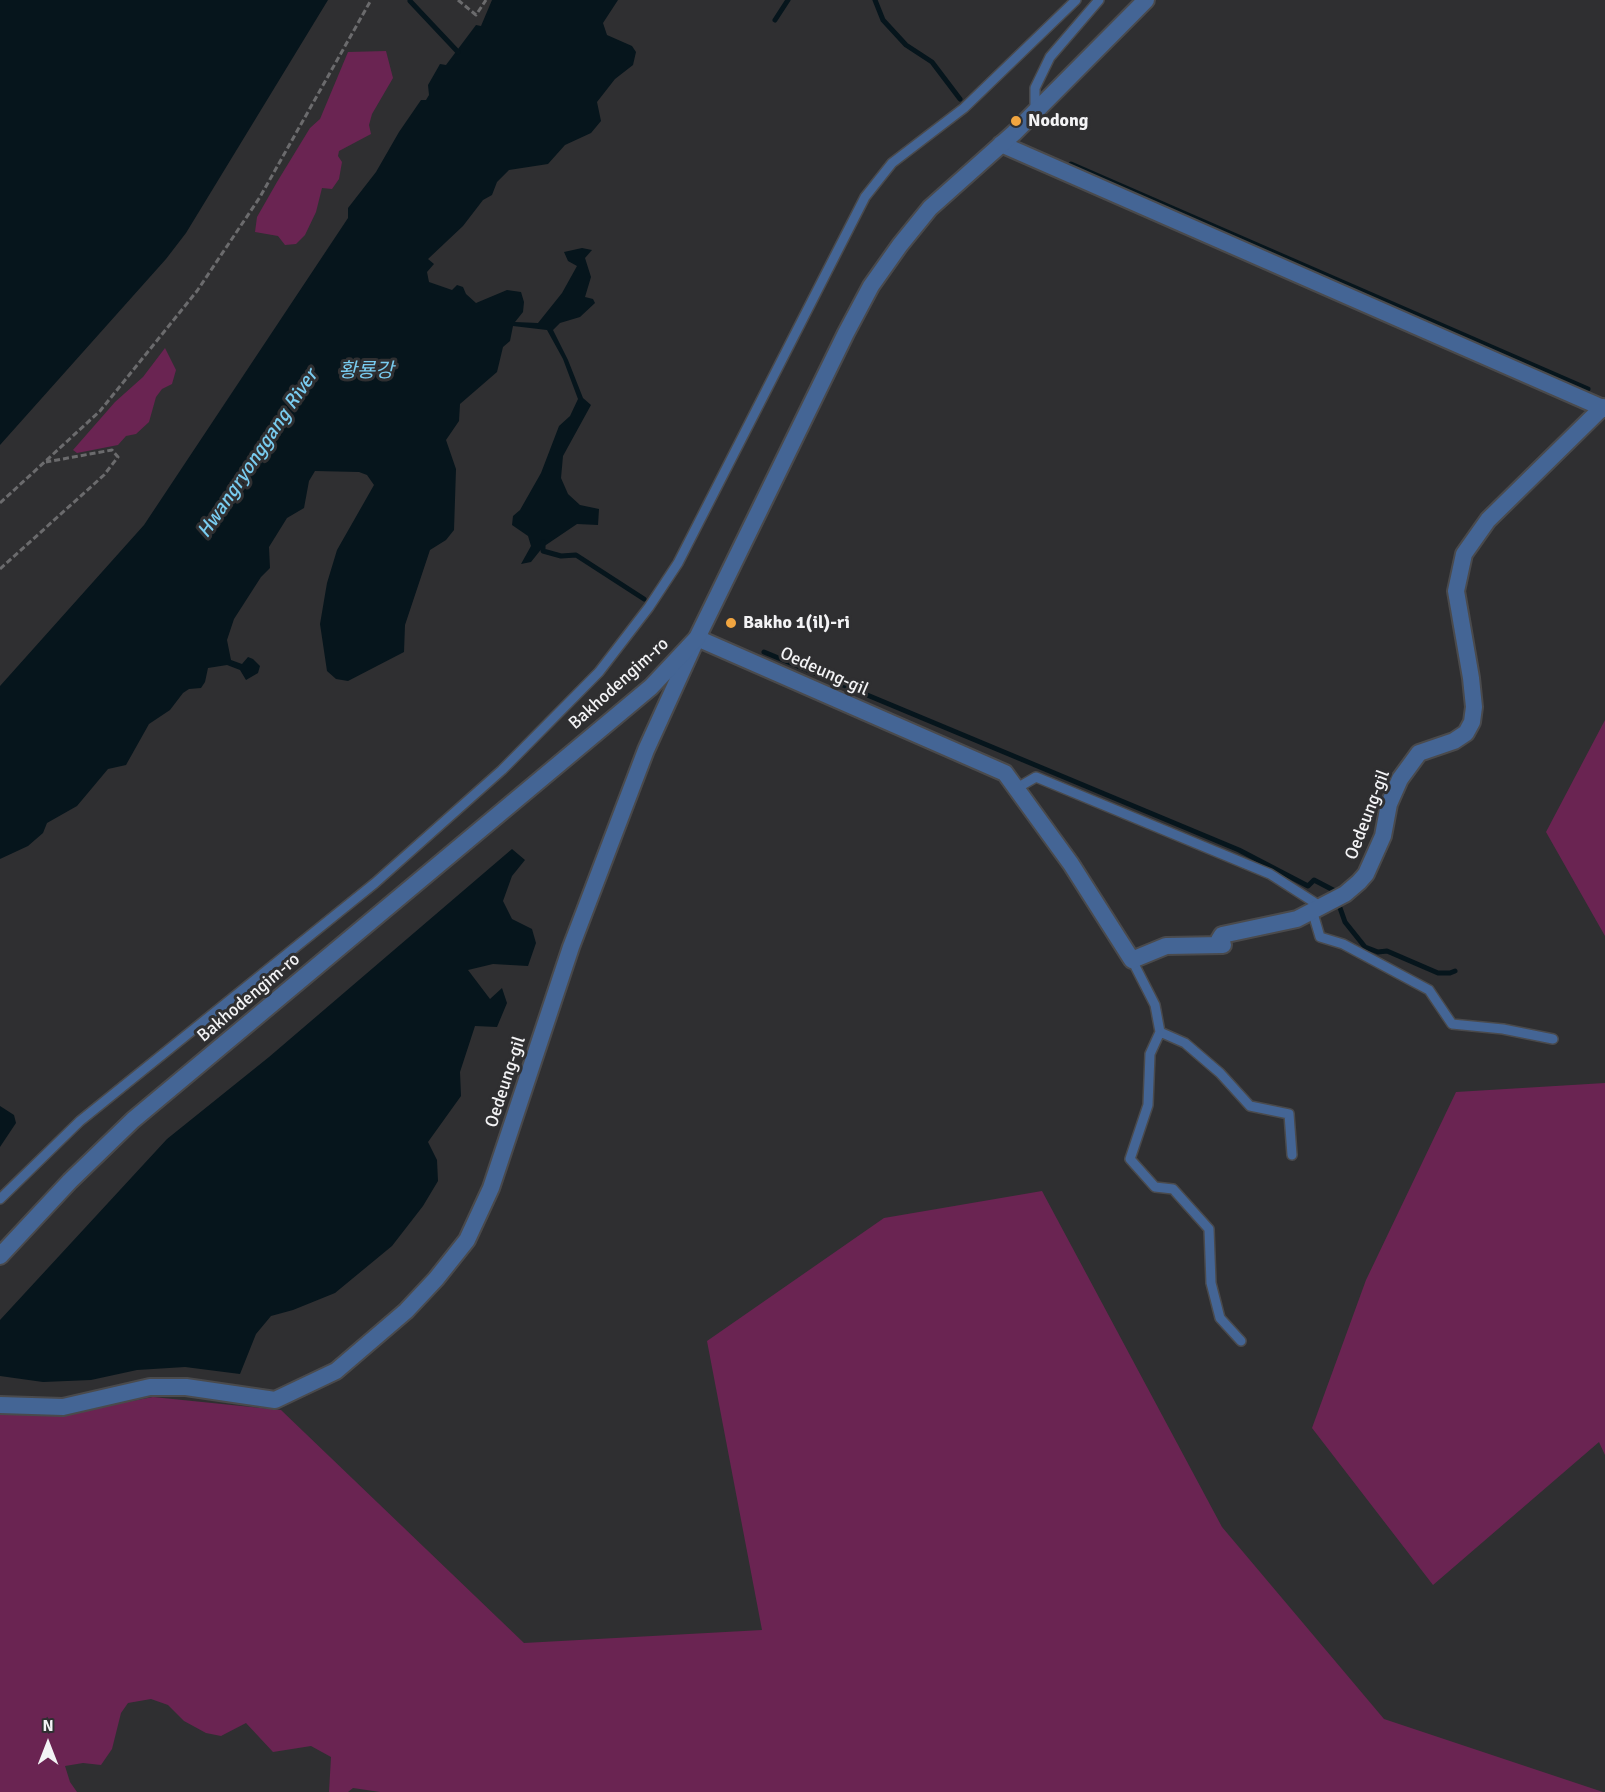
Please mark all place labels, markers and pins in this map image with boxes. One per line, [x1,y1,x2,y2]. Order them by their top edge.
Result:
place label: Nodong [1028,110,1088,132]
marker: Nodong [1009,114,1023,128]
place label: Bakho 1(il)-ri [743,612,850,634]
marker: Bakho 1(il)-ri [724,616,738,630]

